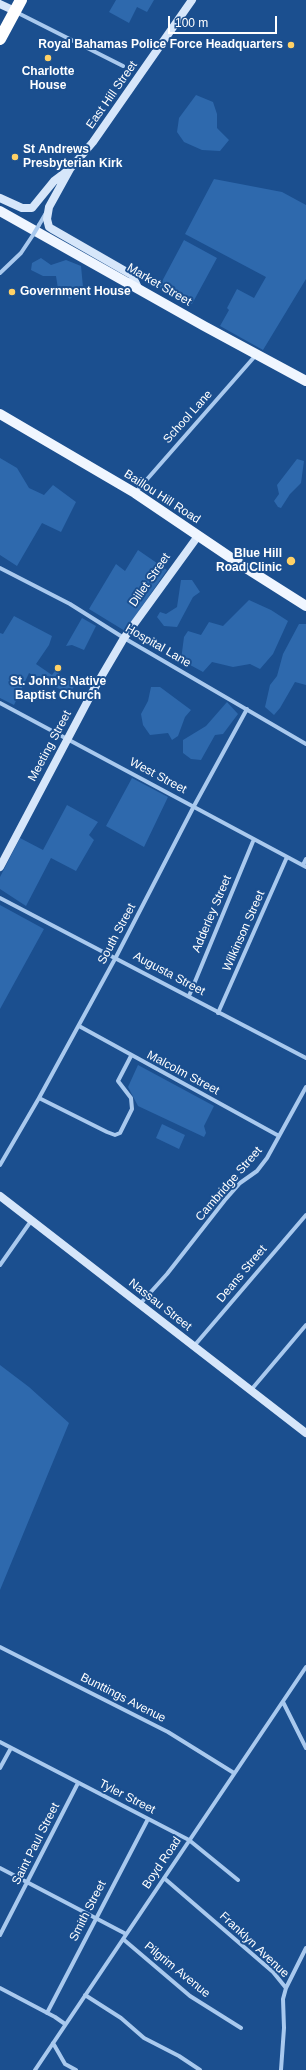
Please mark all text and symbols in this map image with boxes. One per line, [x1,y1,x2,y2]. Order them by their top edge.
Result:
scale bar [170,8,279,34]
text: 100 m [175,16,208,30]
place label: Royal Bahamas Police Force Headquarters [38,38,283,52]
marker: Royal Bahamas Police Force Headquarters [286,40,296,50]
marker: Charlotte House [43,53,53,63]
street label: East Hill Street [83,58,141,132]
place label: Charlotte House [22,65,74,93]
place label: St Andrews Presbyterian Kirk [23,143,122,171]
marker: St Andrews Presbyterian Kirk [10,152,20,162]
street label: Market Street [124,261,194,309]
place label: Government House [20,285,131,299]
marker: Government House [7,287,17,297]
street label: School Lane [160,387,216,447]
street label: Baillou Hill Road [121,467,203,527]
place label: Blue Hill Road Clinic [216,547,282,575]
street label: Dillet Street [126,550,174,610]
marker: Blue Hill Road Clinic [285,555,297,567]
street label: Hospital Lane [123,621,193,671]
marker: St. John's Native Baptist Church [53,663,63,673]
place label: St. John's Native Baptist Church [10,675,106,703]
street label: Meeting Street [25,708,75,784]
street label: West Street [127,755,189,797]
street label: Adderley Street [189,873,235,955]
street label: Wilkinson Street [220,888,268,974]
street label: South Street [95,901,139,967]
street label: Augusta Street [131,949,207,999]
street label: Malcolm Street [144,1048,222,1098]
street label: Cambridge Street [193,1144,265,1224]
street label: Deans Street [214,1243,270,1305]
street label: Nassau Street [126,1276,194,1334]
street label: Bunttings Avenue [78,1670,168,1726]
street label: Tyler Street [96,1777,158,1817]
street label: Saint Paul Street [9,1801,63,1887]
street label: Boyd Road [139,1834,185,1892]
street label: Smith Street [67,1878,109,1944]
street label: Franklyn Avenue [216,1909,292,1981]
street label: Pilgrim Avenue [141,1939,213,2001]

